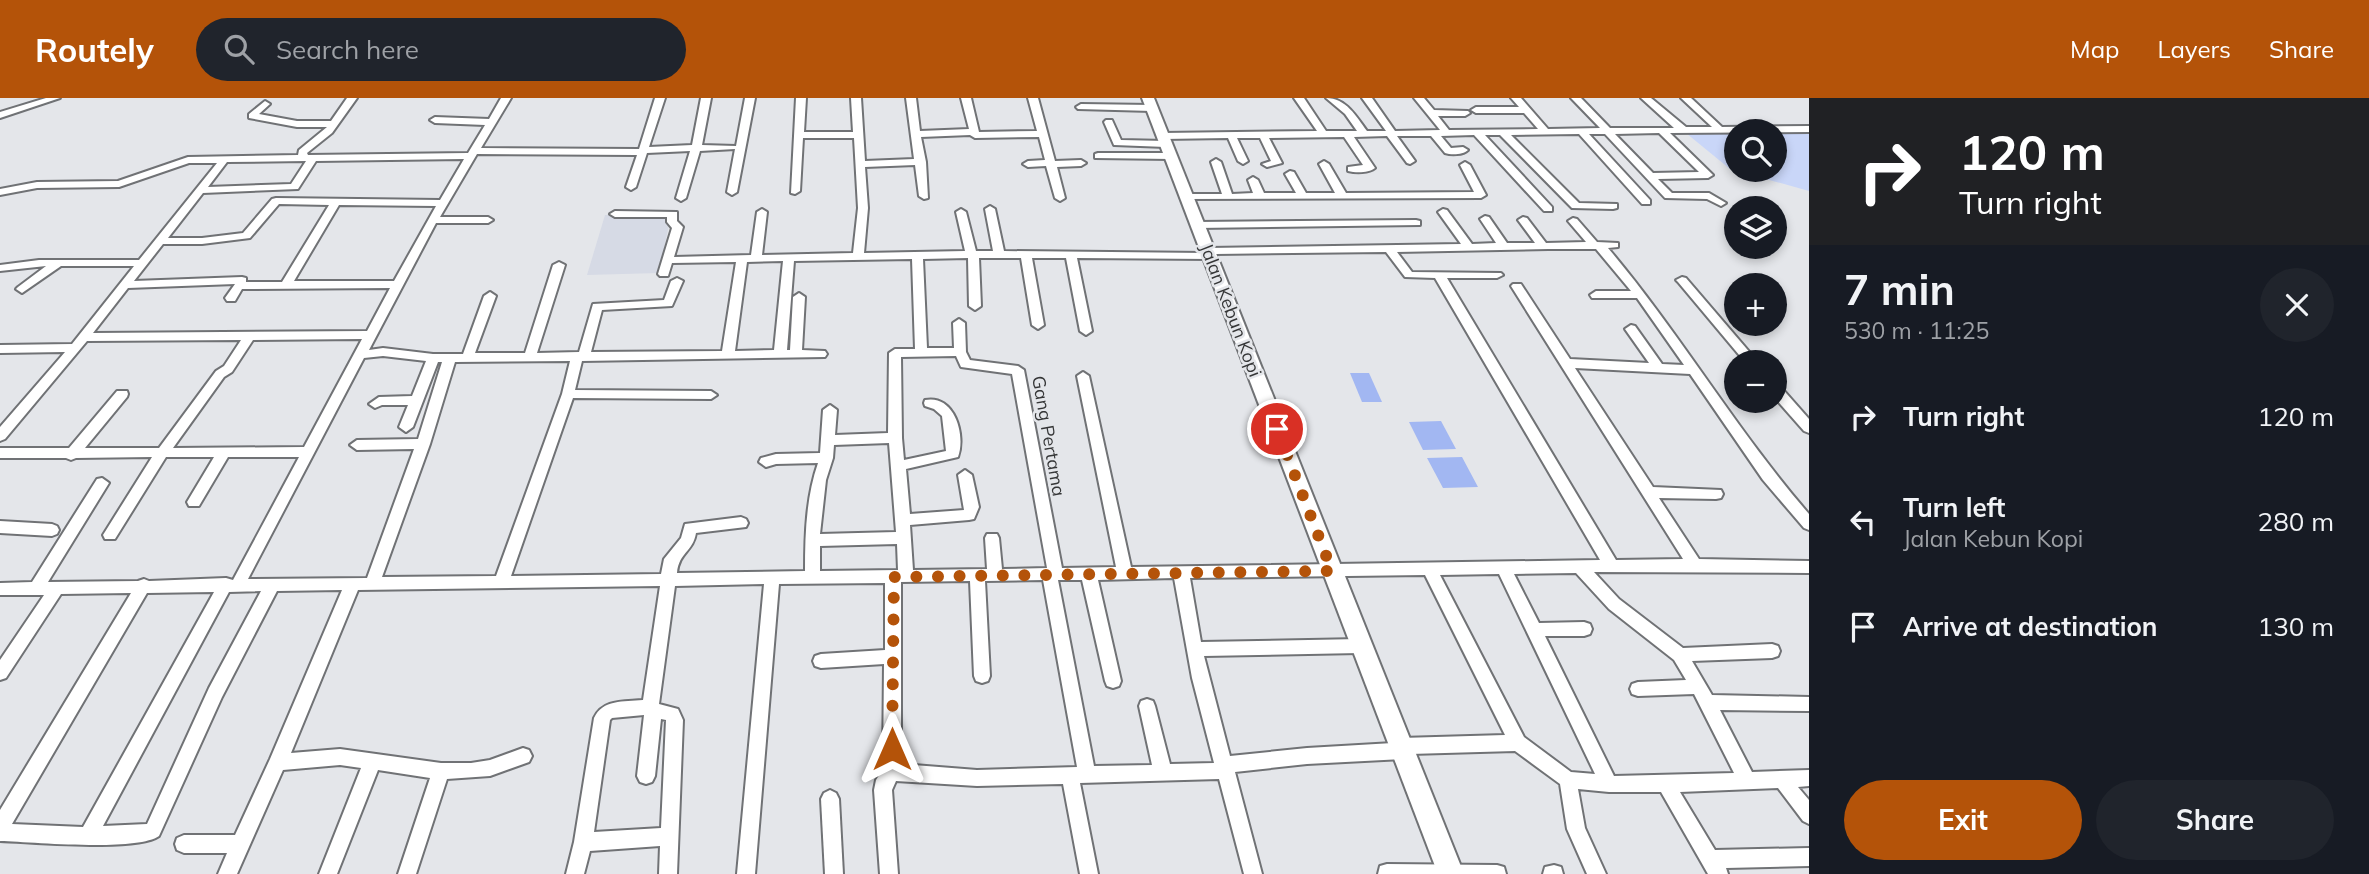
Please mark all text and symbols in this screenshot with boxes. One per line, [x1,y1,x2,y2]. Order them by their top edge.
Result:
search box [196,18,686,81]
text: Routely [35,29,154,70]
icon: search [220,30,258,68]
text: Search here [276,33,419,66]
text: Map [2070,34,2119,64]
text: Layers [2157,34,2231,64]
text: Share [2269,34,2334,64]
map controls [1724,119,1787,413]
button: search [1724,119,1787,182]
text: 120 m [1959,121,2105,182]
icon: right [1844,126,1935,217]
text: Turn right [1959,182,2102,222]
button: layers [1724,196,1787,259]
street label: Jalan Kebun Kopi [1195,240,1267,380]
text: 7 min [1844,263,1955,316]
button: close [2260,268,2334,342]
button: + [1724,273,1787,336]
text: 530 m · 11:25 [1844,316,1989,345]
button: − [1724,350,1787,413]
street label: Gang Pertama [1027,374,1071,498]
icon: right [1844,398,1882,436]
pin [1247,399,1307,459]
text: Turn right [1903,400,2024,433]
text: 120 m [2258,400,2334,433]
icon: arrive [1258,410,1296,448]
text: Turn left [1903,491,2005,524]
icon: left [1844,503,1882,541]
text: 280 m [2258,505,2334,538]
text: Jalan Kebun Kopi [1903,524,2083,553]
icon: arrive [1844,608,1882,646]
text: Arrive at destination [1903,610,2158,643]
text: 130 m [2258,610,2334,643]
position arrow [855,712,929,786]
button: Exit [1844,780,2082,860]
button: Share [2096,780,2334,860]

